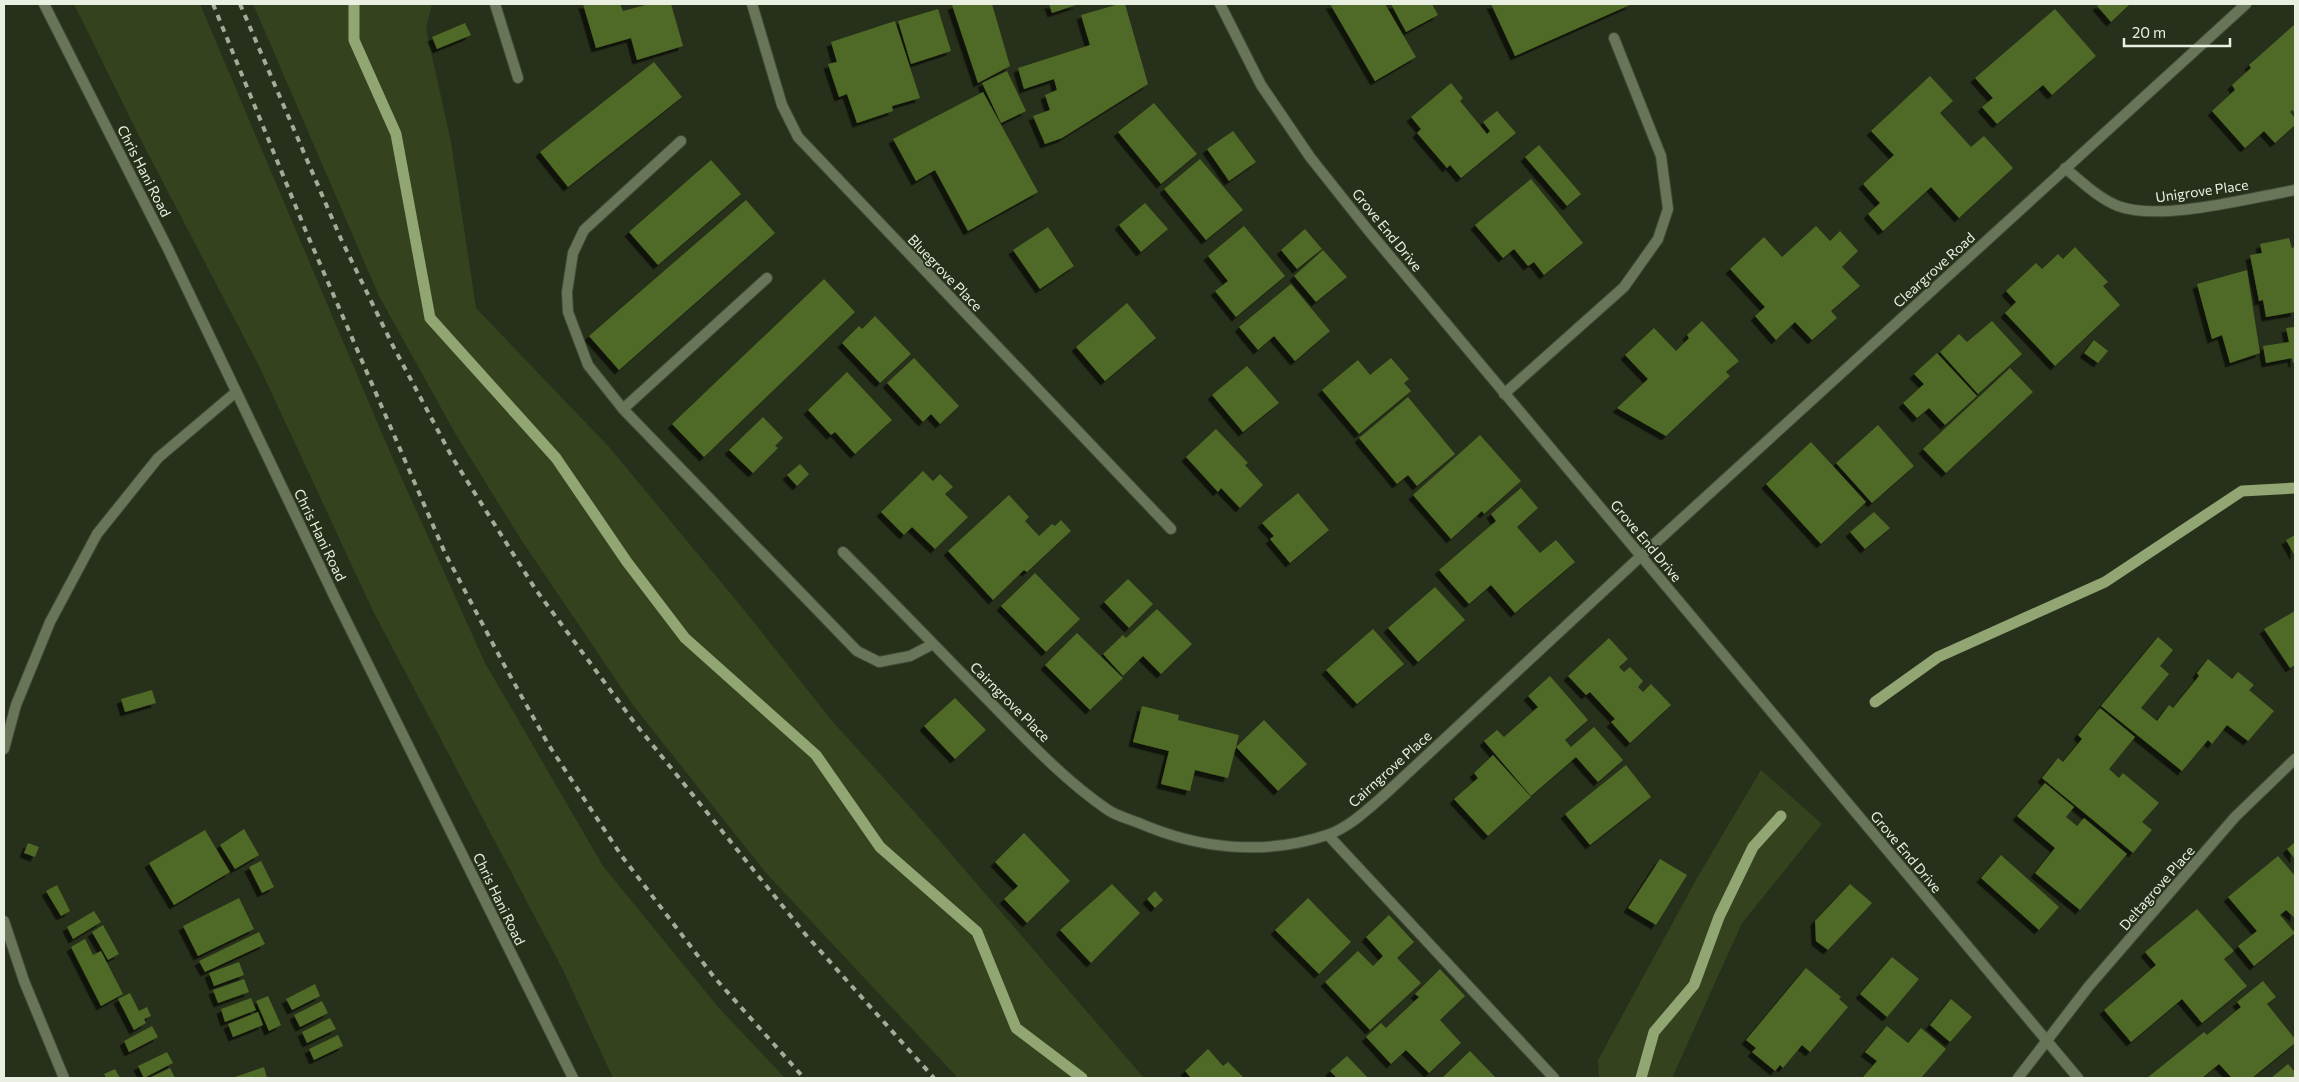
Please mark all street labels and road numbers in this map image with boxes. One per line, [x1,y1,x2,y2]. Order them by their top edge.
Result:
street label: Chris Hani Road [114,122,175,219]
street label: Unigrove Place [2154,176,2250,205]
street label: Grove End Drive [1349,185,1426,275]
street label: Cleargrove Road [1889,228,1978,311]
street label: Bluegrove Place [905,231,986,314]
street label: Chris Hani Road [291,486,350,584]
street label: Grove End Drive [1607,496,1686,585]
street label: Cairngrove Place [967,658,1054,745]
street label: Cairngrove Place [1345,727,1435,810]
street label: Grove End Drive [1867,807,1946,896]
street label: Deltagrove Place [2115,842,2198,933]
street label: Chris Hani Road [470,850,529,948]

